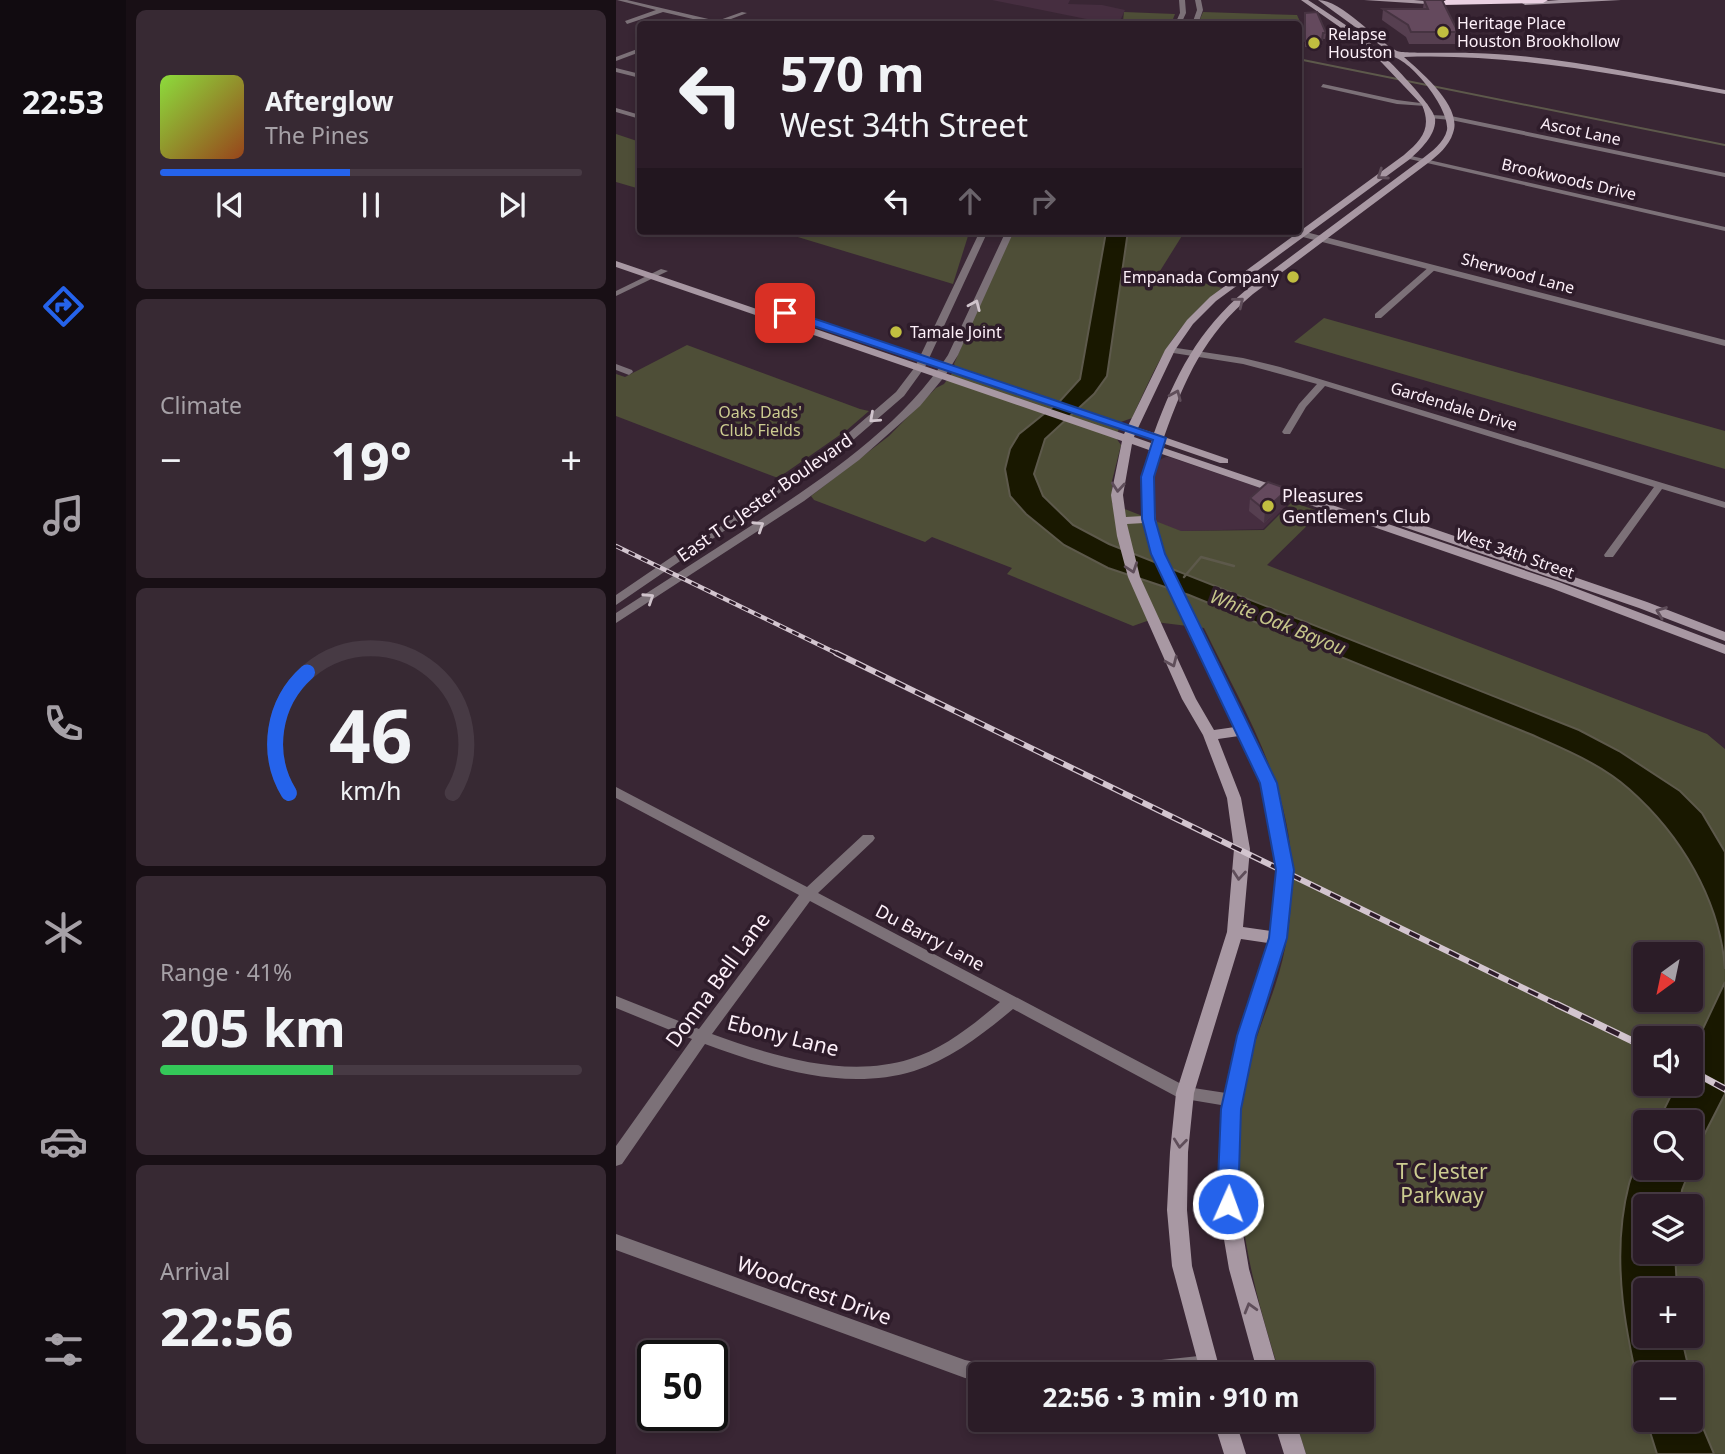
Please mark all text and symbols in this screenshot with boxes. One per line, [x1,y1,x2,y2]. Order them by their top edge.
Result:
place label: Heritage Place Houston Brookhollow [1457,12,1620,52]
place label: Relapse Houston [1328,23,1392,63]
marker: Heritage Place Houston Brookhollow [1435,24,1451,40]
marker: Relapse Houston [1306,35,1322,51]
text: 570 m [780,40,925,106]
icon: left [665,49,756,140]
text: 22:53 [22,80,104,123]
text: Afterglow [265,83,393,119]
text: West 34th Street [780,103,1028,146]
street label: Ascot Lane [1539,112,1623,150]
text: The Pines [265,119,369,151]
street label: Brookwoods Drive [1499,153,1639,205]
one-way arrow [1377,167,1390,179]
icon: left [878,182,916,220]
icon: ahead [951,182,989,220]
icon: right [1024,182,1062,220]
icon: previous [211,186,249,224]
icon: pause [352,186,390,224]
icon: next [493,186,531,224]
street label: Sherwood Lane [1459,247,1577,299]
place label: Empanada Company [1123,266,1280,288]
marker: Empanada Company [1285,269,1301,285]
icon: directions [39,282,88,331]
pin [755,283,815,343]
icon: arrive [766,294,804,332]
one-way arrow [1230,298,1243,310]
one-way arrow [967,300,981,313]
place label: Tamale Joint [910,321,1002,343]
marker: Tamale Joint [888,324,904,340]
street label: Gardendale Drive [1388,376,1520,436]
text: Climate [160,389,242,421]
one-way arrow [1168,390,1182,403]
park label: Oaks Dads' Club Fields [718,401,802,441]
one-way arrow [869,410,882,422]
text: 19° [330,424,412,495]
street label: East T C Jester Boulevard [672,428,857,567]
text: − [160,433,182,485]
text: + [560,433,582,485]
one-way arrow [1111,482,1126,493]
place label: Pleasures Gentlemen's Club [1282,483,1431,528]
icon: music [39,491,88,540]
marker: Pleasures Gentlemen's Club [1260,498,1276,514]
one-way arrow [751,522,764,534]
street label: West 34th Street [1453,522,1577,584]
one-way arrow [1124,562,1138,574]
water label: White Oak Bayou [1206,583,1350,661]
one-way arrow [641,594,654,607]
one-way arrow [1656,606,1668,620]
one-way arrow [1164,654,1178,667]
text: 46 [329,685,413,784]
icon: phone [39,699,88,748]
text: km/h [340,773,402,807]
one-way arrow [1232,870,1247,881]
street label: Du Barry Lane [872,898,989,976]
street label: Donna Bell Lane [659,906,776,1053]
icon: climate [39,908,88,957]
north arrow [1633,942,1703,1012]
map controls [1633,942,1703,1432]
text: Range · 41% [160,956,292,988]
text: 205 km [160,991,346,1062]
street label: Ebony Lane [725,1008,842,1062]
button: sound [1633,1026,1703,1096]
button: search [1633,1110,1703,1180]
icon: car [39,1117,88,1166]
one-way arrow [1173,1138,1188,1149]
park label: T C Jester Parkway [1396,1157,1488,1209]
position arrow [1191,1167,1265,1241]
button: layers [1633,1194,1703,1264]
street label: Woodcrest Drive [733,1249,896,1331]
text: Arrival [160,1255,230,1287]
button: + [1633,1278,1703,1348]
text: 22:56 [160,1290,294,1361]
one-way arrow [1243,1303,1258,1315]
icon: filters [39,1325,88,1374]
speed limit sign: 50 [637,1340,728,1431]
button: − [1633,1362,1703,1432]
text: 22:56 · 3 min · 910 m [1043,1379,1299,1415]

